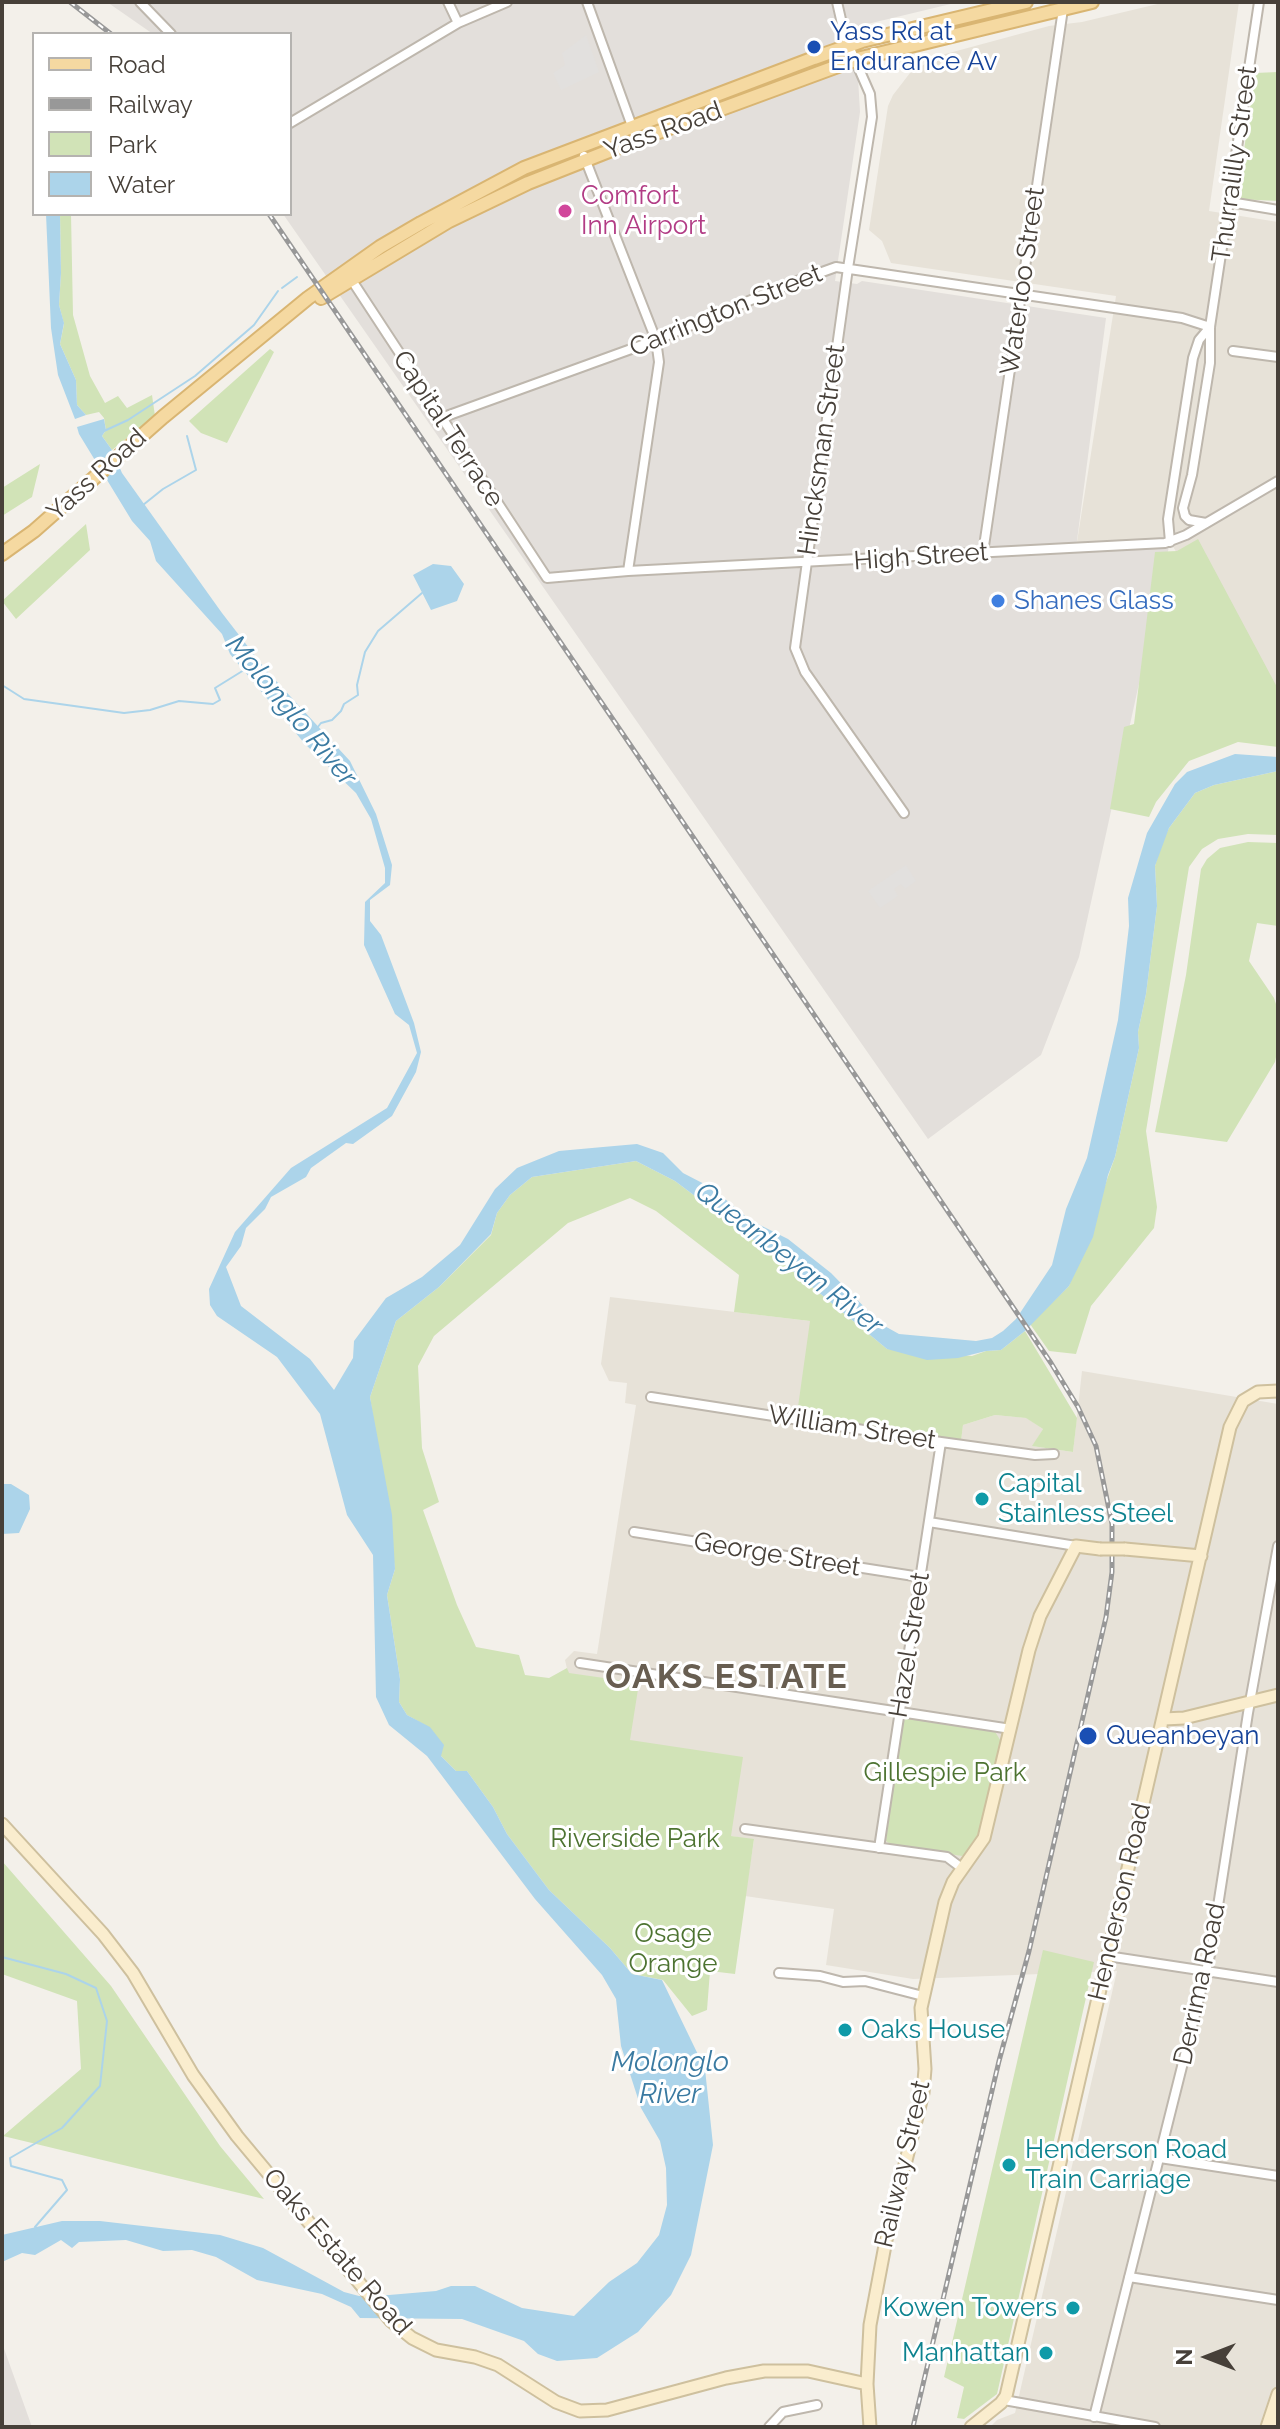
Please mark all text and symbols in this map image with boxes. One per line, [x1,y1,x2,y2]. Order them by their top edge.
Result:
place label: Yass Rd at Endurance Av [830,16,997,78]
legend [32,32,292,216]
marker: Yass Rd at Endurance Av [805,38,823,56]
text: Road [108,50,166,79]
street label: Thurralilly Street [1206,64,1264,264]
text: Railway [108,90,193,119]
street label: Yass Road [600,95,726,167]
text: Park [108,130,157,159]
text: Water [108,170,175,199]
place label: Comfort Inn Airport [581,180,706,242]
street label: Waterloo Street [994,185,1052,377]
marker: Comfort Inn Airport [556,202,574,220]
street label: Carrington Street [625,258,827,364]
street label: Hincksman Street [792,343,852,557]
street label: Capital Terrace [386,345,510,513]
street label: Yass Road [41,422,153,528]
street label: High Street [853,537,989,577]
place label: Shanes Glass [1014,585,1174,617]
marker: Shanes Glass [989,592,1007,610]
water label: Molonglo River [218,629,364,793]
water label: Queanbeyan River [688,1175,890,1343]
street label: William Street [766,1399,938,1457]
place label: Capital Stainless Steel [998,1468,1173,1530]
marker: Capital Stainless Steel [973,1490,991,1508]
street label: George Street [692,1526,862,1584]
street label: Hazel Street [883,1570,937,1720]
district label: OAKS ESTATE [605,1658,849,1698]
place label: Queanbeyan [1106,1720,1259,1752]
marker: Queanbeyan [1077,1725,1099,1747]
park label: Gillespie Park [864,1757,1026,1789]
street label: Henderson Road [1082,1800,1158,2004]
park label: Riverside Park [550,1823,720,1855]
street label: Derrima Road [1168,1900,1232,2068]
park label: Osage Orange [628,1918,718,1980]
place label: Oaks House [861,2014,1005,2046]
marker: Oaks House [836,2021,854,2039]
water label: Molonglo River [611,2046,729,2112]
street label: Railway Street [869,2077,937,2251]
place label: Henderson Road Train Carriage [1025,2134,1227,2196]
marker: Henderson Road Train Carriage [1000,2156,1018,2174]
street label: Oaks Estate Road [256,2162,418,2342]
place label: Kowen Towers [883,2292,1057,2324]
marker: Kowen Towers [1064,2299,1082,2317]
north arrow [1168,2317,1248,2397]
place label: Manhattan [902,2337,1030,2369]
marker: Manhattan [1037,2344,1055,2362]
text: N [1171,2349,1197,2365]

